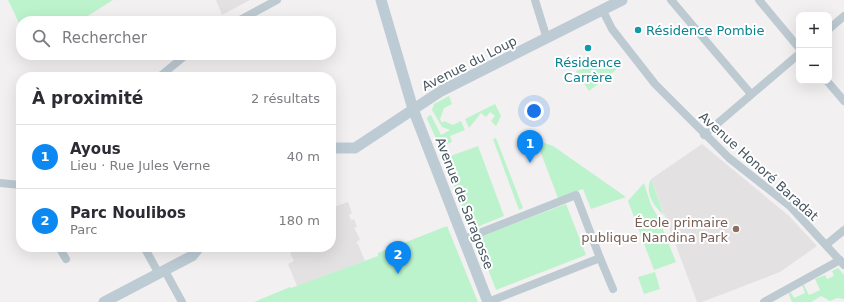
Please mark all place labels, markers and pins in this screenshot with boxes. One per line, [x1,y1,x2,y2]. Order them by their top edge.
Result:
place label: Résidence Pombie [646,23,764,38]
marker: Résidence Pombie [633,25,643,35]
marker: Résidence Carrère [583,43,593,53]
place label: Résidence Carrère [555,55,621,85]
pin: 1 [517,130,543,163]
place label: École primaire publique Nandina Park [581,215,728,245]
marker: École primaire publique Nandina Park [731,224,741,234]
pin: 2 [385,241,411,274]

